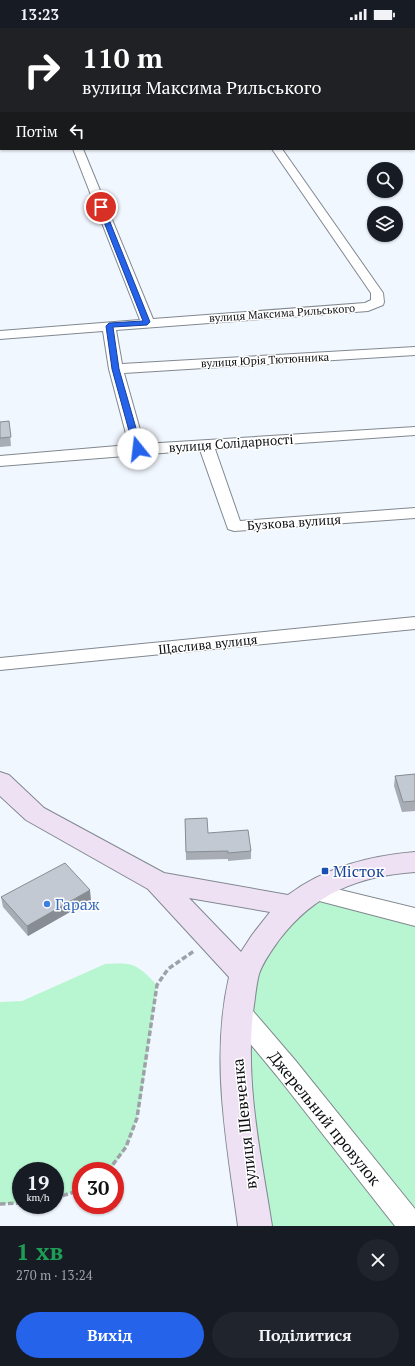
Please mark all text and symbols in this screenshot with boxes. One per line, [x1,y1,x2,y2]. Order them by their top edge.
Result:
text: 13:23 [20,4,59,24]
text: 110 m [82,39,163,76]
icon: right [16,44,68,96]
text: вулиця Максима Рильського [82,75,321,99]
icon: left [66,120,88,142]
text: Потім [16,121,58,141]
map controls [367,162,403,242]
button: search [367,162,403,198]
pin [84,190,118,224]
icon: arrive [90,196,112,218]
button: layers [367,206,403,242]
street label: вулиця Максима Рильського [209,301,355,325]
street label: вулиця Юрія Тютюнника [200,350,330,370]
position arrow [117,428,159,470]
street label: вулиця Солідарності [168,430,294,456]
street label: Бузкова вулиця [246,510,342,534]
street label: Щаслива вулиця [158,630,258,658]
place label: Місток [333,860,385,882]
marker: Місток [320,866,330,876]
place label: Гараж [55,893,100,915]
marker: Гараж [42,899,52,909]
street label: Джерельний провулок [264,1046,386,1190]
street label: вулиця Шевченка [226,1057,262,1191]
speed limit sign: 30 [72,1162,124,1214]
text: 19 [27,1169,49,1196]
text: km/h [26,1191,50,1204]
text: 1 хв [16,1235,63,1267]
button: close [357,1239,399,1281]
text: 270 m · 13:24 [16,1266,93,1284]
button: Вихід [16,1312,204,1358]
button: Поділитися [212,1312,399,1358]

